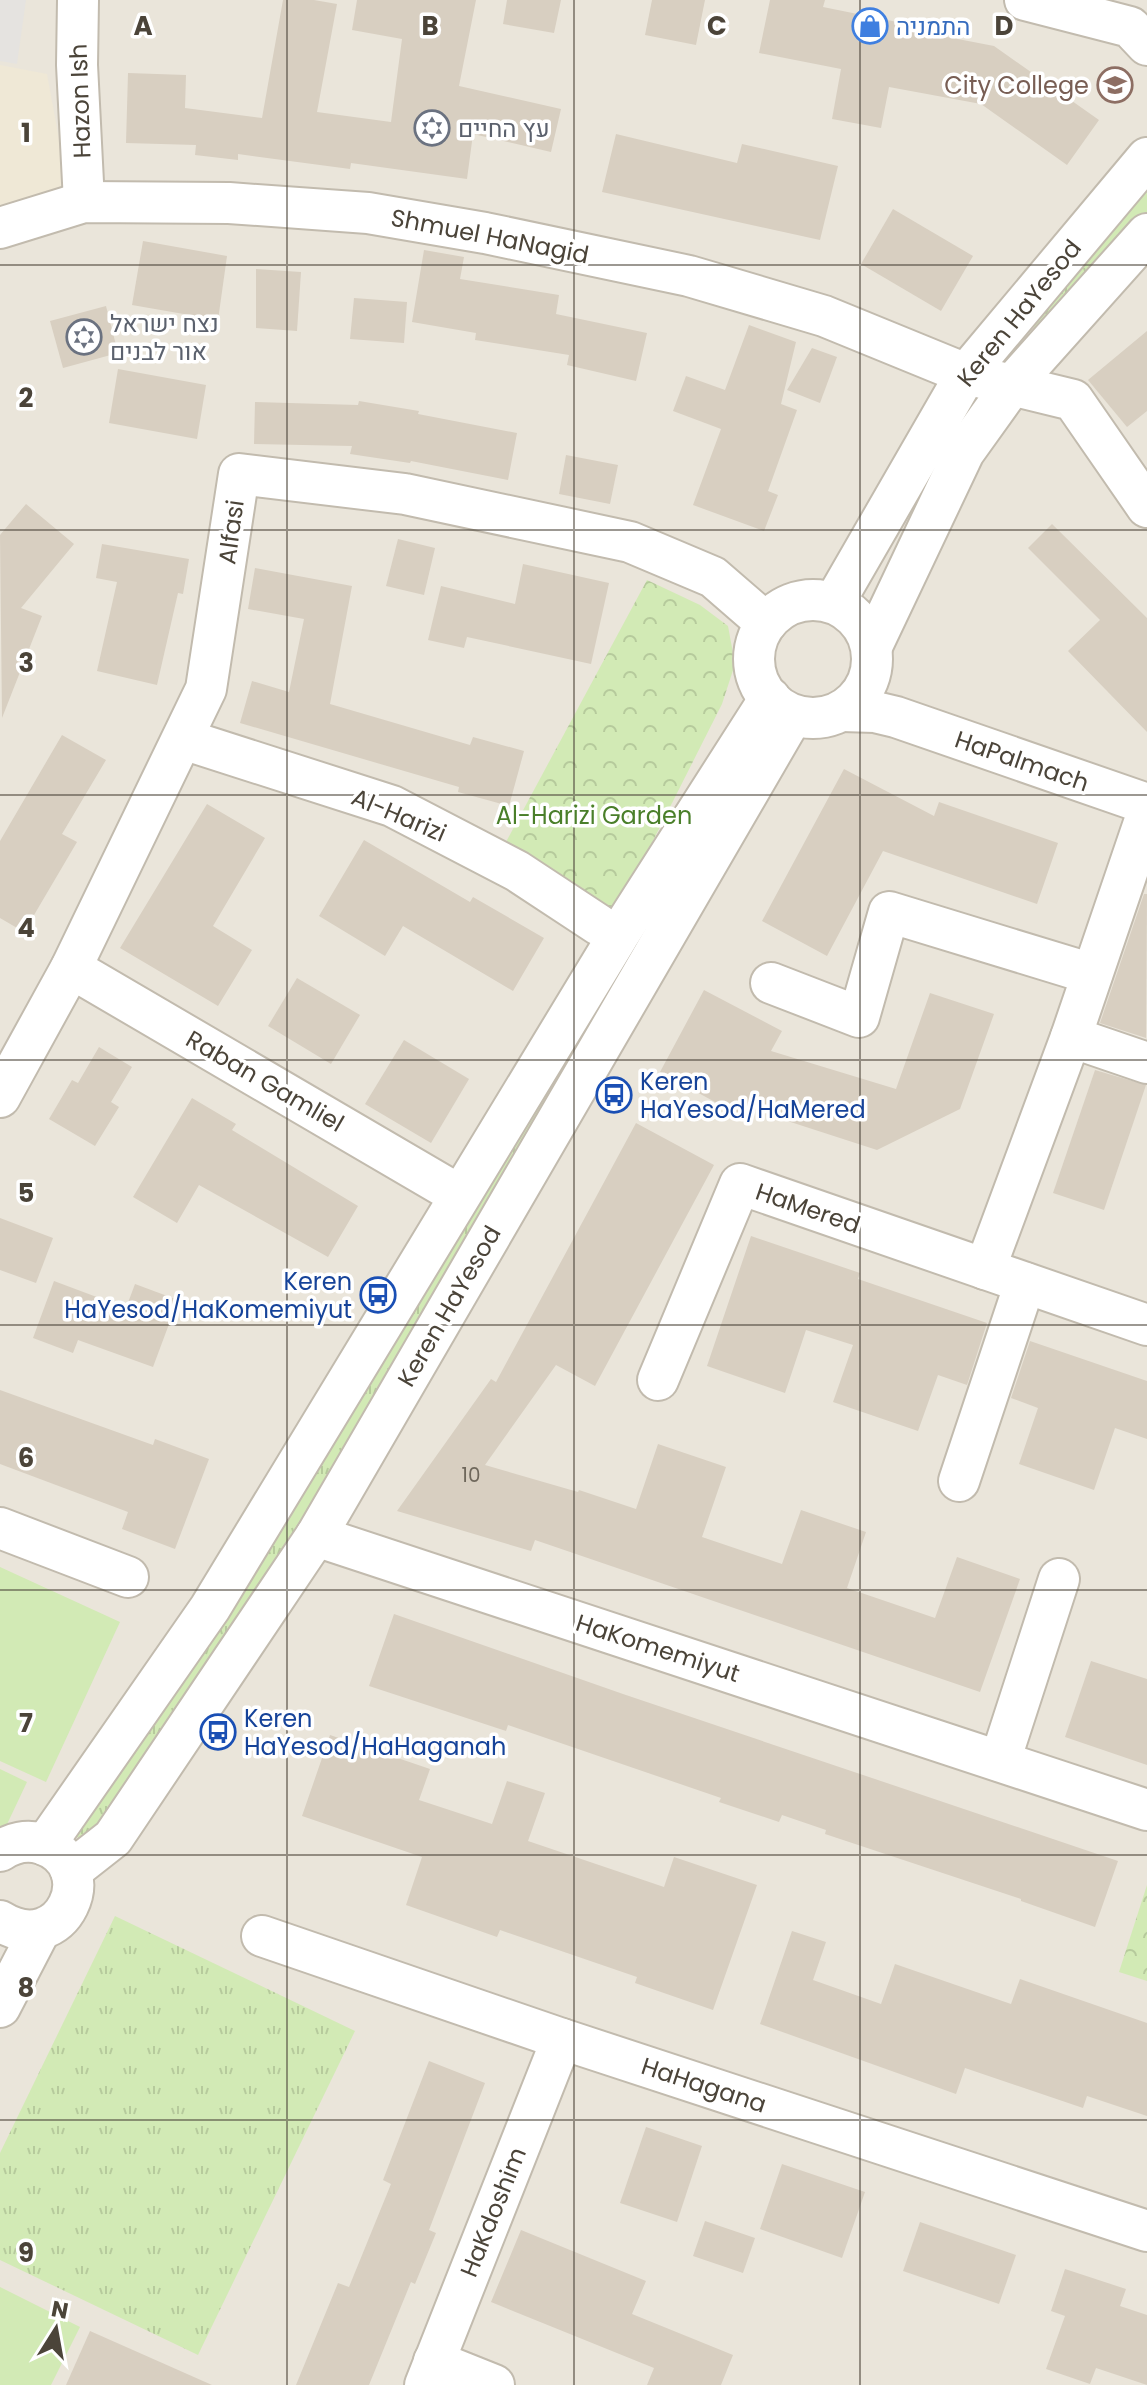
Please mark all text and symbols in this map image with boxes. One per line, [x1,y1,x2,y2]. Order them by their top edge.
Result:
shop icon: התמניה [851,7,889,45]
text: A [133,8,153,44]
text: B [421,8,439,44]
text: C [707,8,727,44]
text: D [995,8,1014,44]
place label: התמניה [896,10,970,43]
street label: Hazon Ish [62,43,98,159]
school or university icon: City College [1096,66,1134,104]
place label: City College [944,69,1089,102]
synagogue icon: עץ החיים [413,109,451,147]
place label: עץ החיים [458,112,550,145]
text: 1 [21,115,31,151]
street label: Shmuel HaNagid [388,201,592,271]
street label: Keren HaYesod [949,232,1089,394]
place label: נצח ישראל אור לבנים [110,307,219,368]
synagogue icon: נצח ישראל אור לבנים [65,318,103,356]
text: 2 [19,380,34,416]
street label: Alfasi [210,498,252,566]
text: 3 [18,645,34,681]
street label: HaPalmach [951,723,1093,799]
street label: Al-Harizi [347,780,451,850]
park label: Al-Harizi Garden [496,799,692,832]
text: 4 [17,910,35,946]
street label: Raban Gamliel [180,1022,350,1140]
place label: Keren HaYesod/HaMered [640,1065,866,1126]
bus stop icon: Keren HaYesod/HaMered [595,1076,633,1114]
text: 5 [18,1175,34,1211]
street label: HaMered [751,1175,865,1241]
street label: Keren HaYesod [390,1220,508,1392]
place label: Keren HaYesod/HaKomemiyut [64,1265,352,1326]
bus stop icon: Keren HaYesod/HaKomemiyut [359,1276,397,1314]
text: 6 [18,1440,34,1476]
house number: 10 [462,1461,480,1489]
street label: HaKomemiyut [572,1606,744,1690]
place label: Keren HaYesod/HaHaganah [244,1702,506,1763]
text: 7 [19,1705,33,1741]
bus stop icon: Keren HaYesod/HaHaganah [199,1713,237,1751]
text: 8 [18,1970,34,2006]
street label: HaHagana [637,2049,771,2121]
street label: HaKdoshim [452,2142,534,2282]
text: 9 [18,2235,34,2271]
north arrow [16,2289,96,2369]
text: N [49,2293,71,2327]

